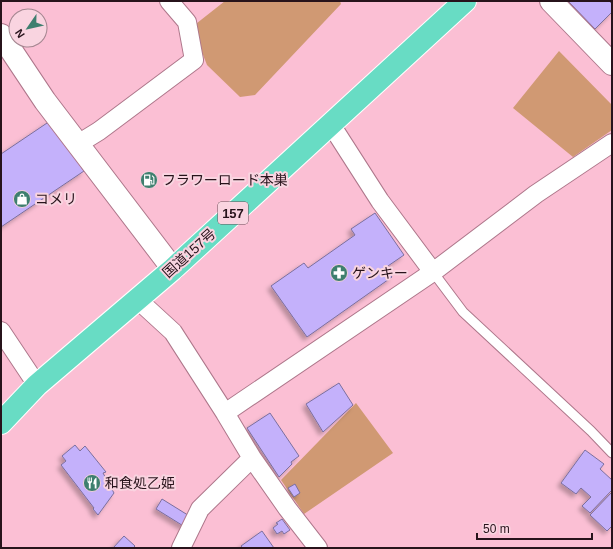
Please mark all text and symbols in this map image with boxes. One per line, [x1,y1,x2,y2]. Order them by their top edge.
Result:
north arrow [8,8,48,48]
text: N [12,27,27,40]
fuel station icon: フラワーロード本巣 [139,170,159,190]
place label: フラワーロード本巣 [162,172,288,188]
shop icon: コメリ [12,189,32,209]
place label: コメリ [35,191,77,207]
road number: 157 [218,202,248,224]
street label: 国道157号 [159,225,219,281]
pharmacy icon: ゲンキー [329,263,349,283]
place label: ゲンキー [352,265,408,281]
restaurant icon: 和食処乙姫 [82,473,102,493]
place label: 和食処乙姫 [105,475,175,491]
scale bar [477,515,592,541]
text: 50 m [483,522,510,536]

